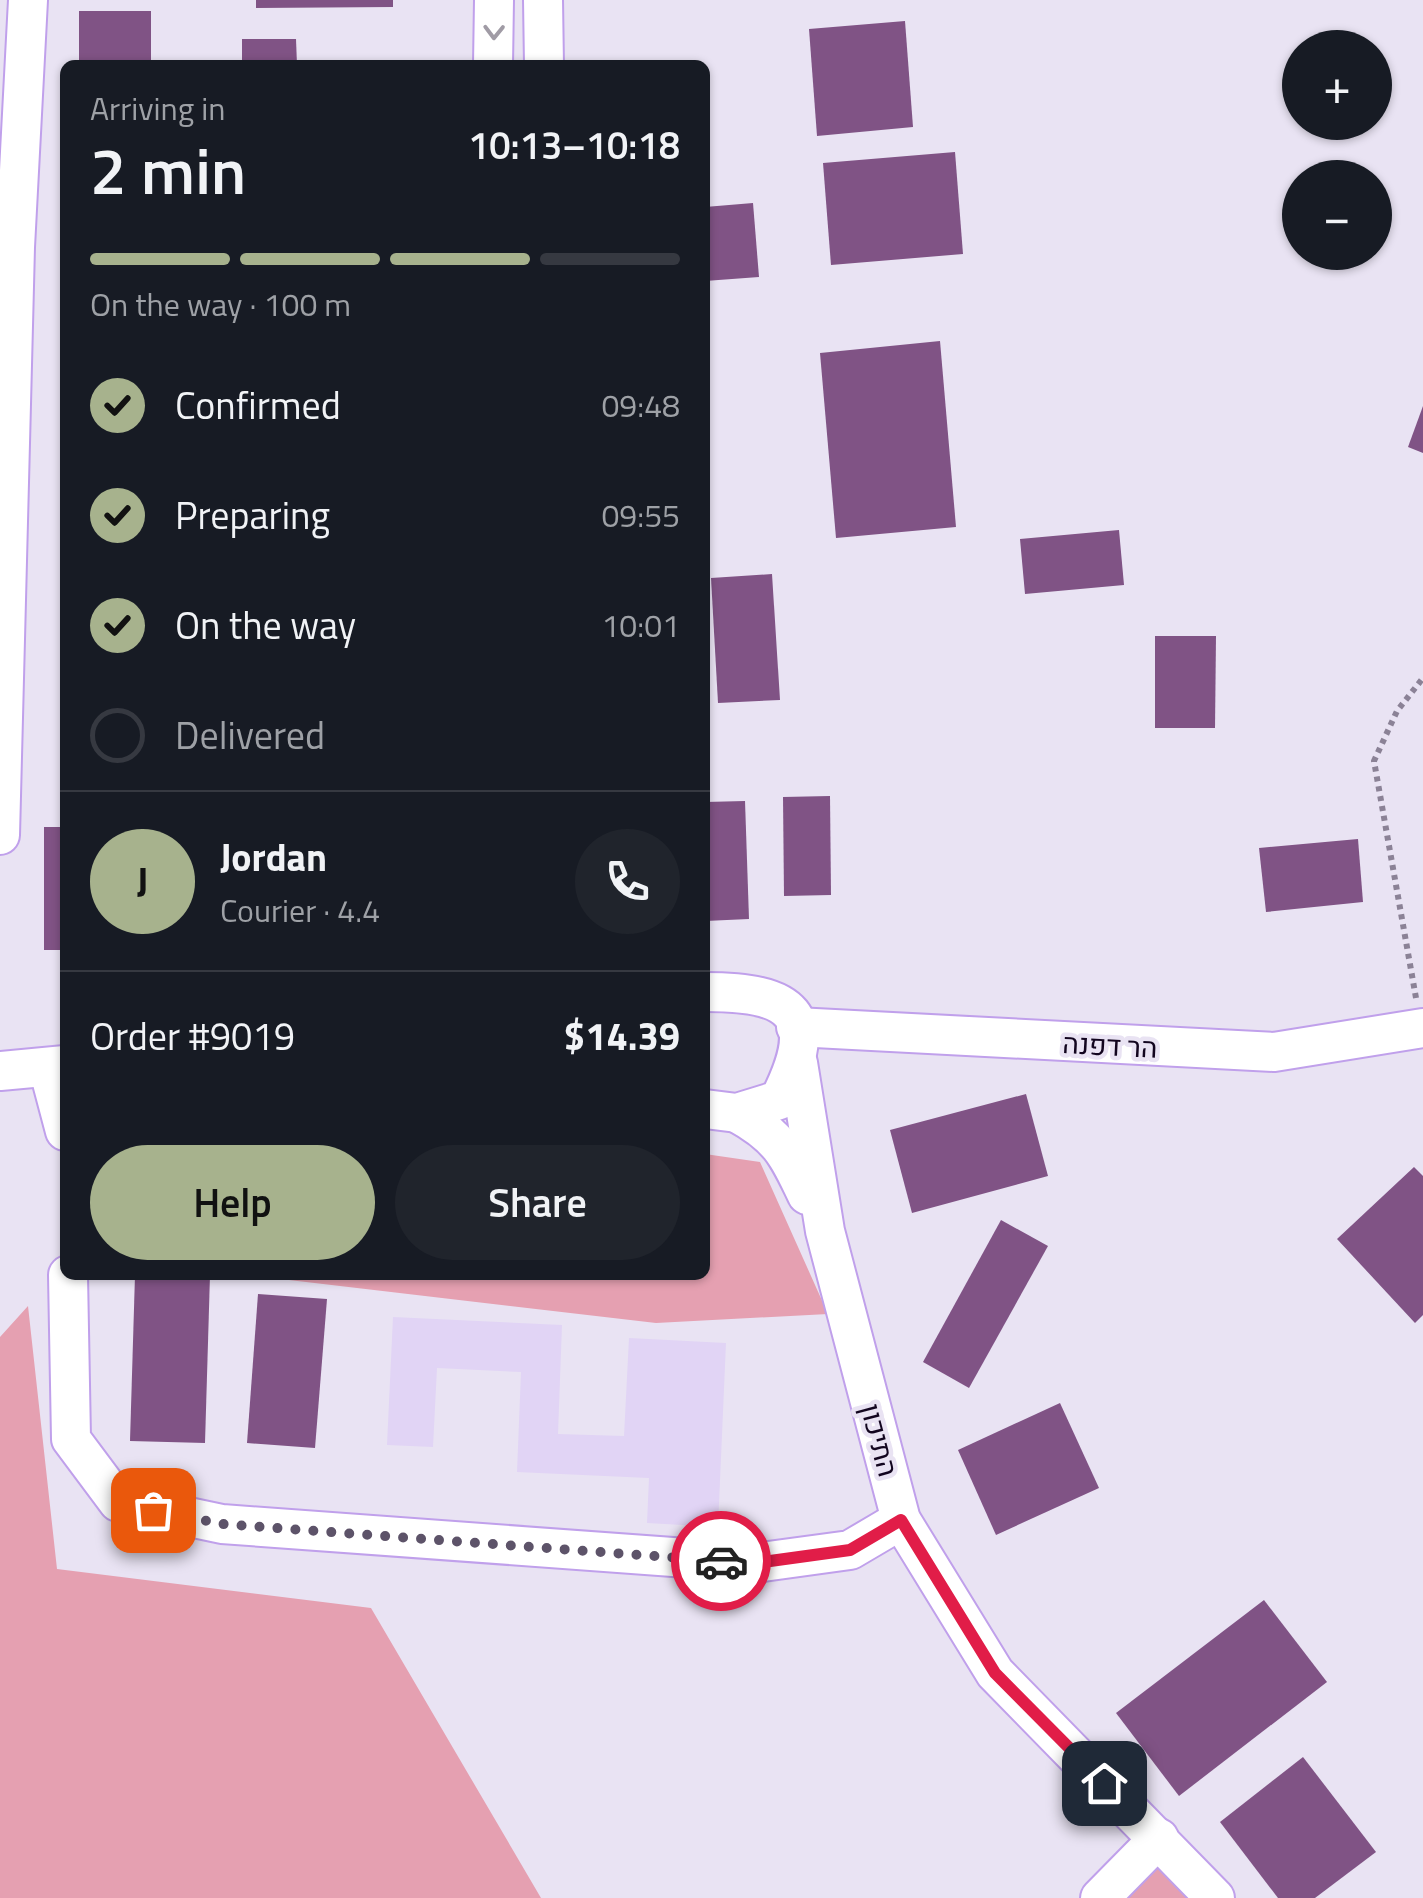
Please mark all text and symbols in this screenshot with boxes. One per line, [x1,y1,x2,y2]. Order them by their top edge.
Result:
one-way arrow [483,26,505,41]
map controls [1282,30,1392,270]
button: + [1282,30,1392,140]
text: Arriving in [90,84,226,132]
text: 10:13–10:18 [468,116,680,174]
text: 2 min [90,120,246,219]
button: − [1282,160,1392,270]
text: On the way · 100 m [90,280,351,328]
text: Confirmed [175,376,341,434]
icon: check [90,378,145,433]
text: 09:48 [601,381,680,429]
text: Preparing [175,486,330,544]
icon: check [90,488,145,543]
text: 09:55 [601,491,680,539]
text: On the way [175,596,356,654]
icon: check [90,598,145,653]
text: 10:01 [601,601,680,649]
text: Delivered [175,706,325,764]
text: Jordan [220,828,327,886]
button: phone [575,829,680,934]
text: J [137,852,148,910]
text: Courier · 4.4 [220,886,380,934]
text: Order #9019 [90,1007,295,1065]
text: $14.39 [564,1007,680,1065]
street label: הר דפנה [1061,1021,1159,1069]
button: Help [90,1145,375,1260]
button: Share [395,1145,680,1260]
street label: התיכון [850,1399,910,1481]
pin [111,1468,196,1553]
icon: bag [126,1483,181,1538]
courier [671,1511,771,1611]
icon: car [694,1534,749,1589]
pin [1062,1741,1147,1826]
icon: home [1077,1756,1132,1811]

